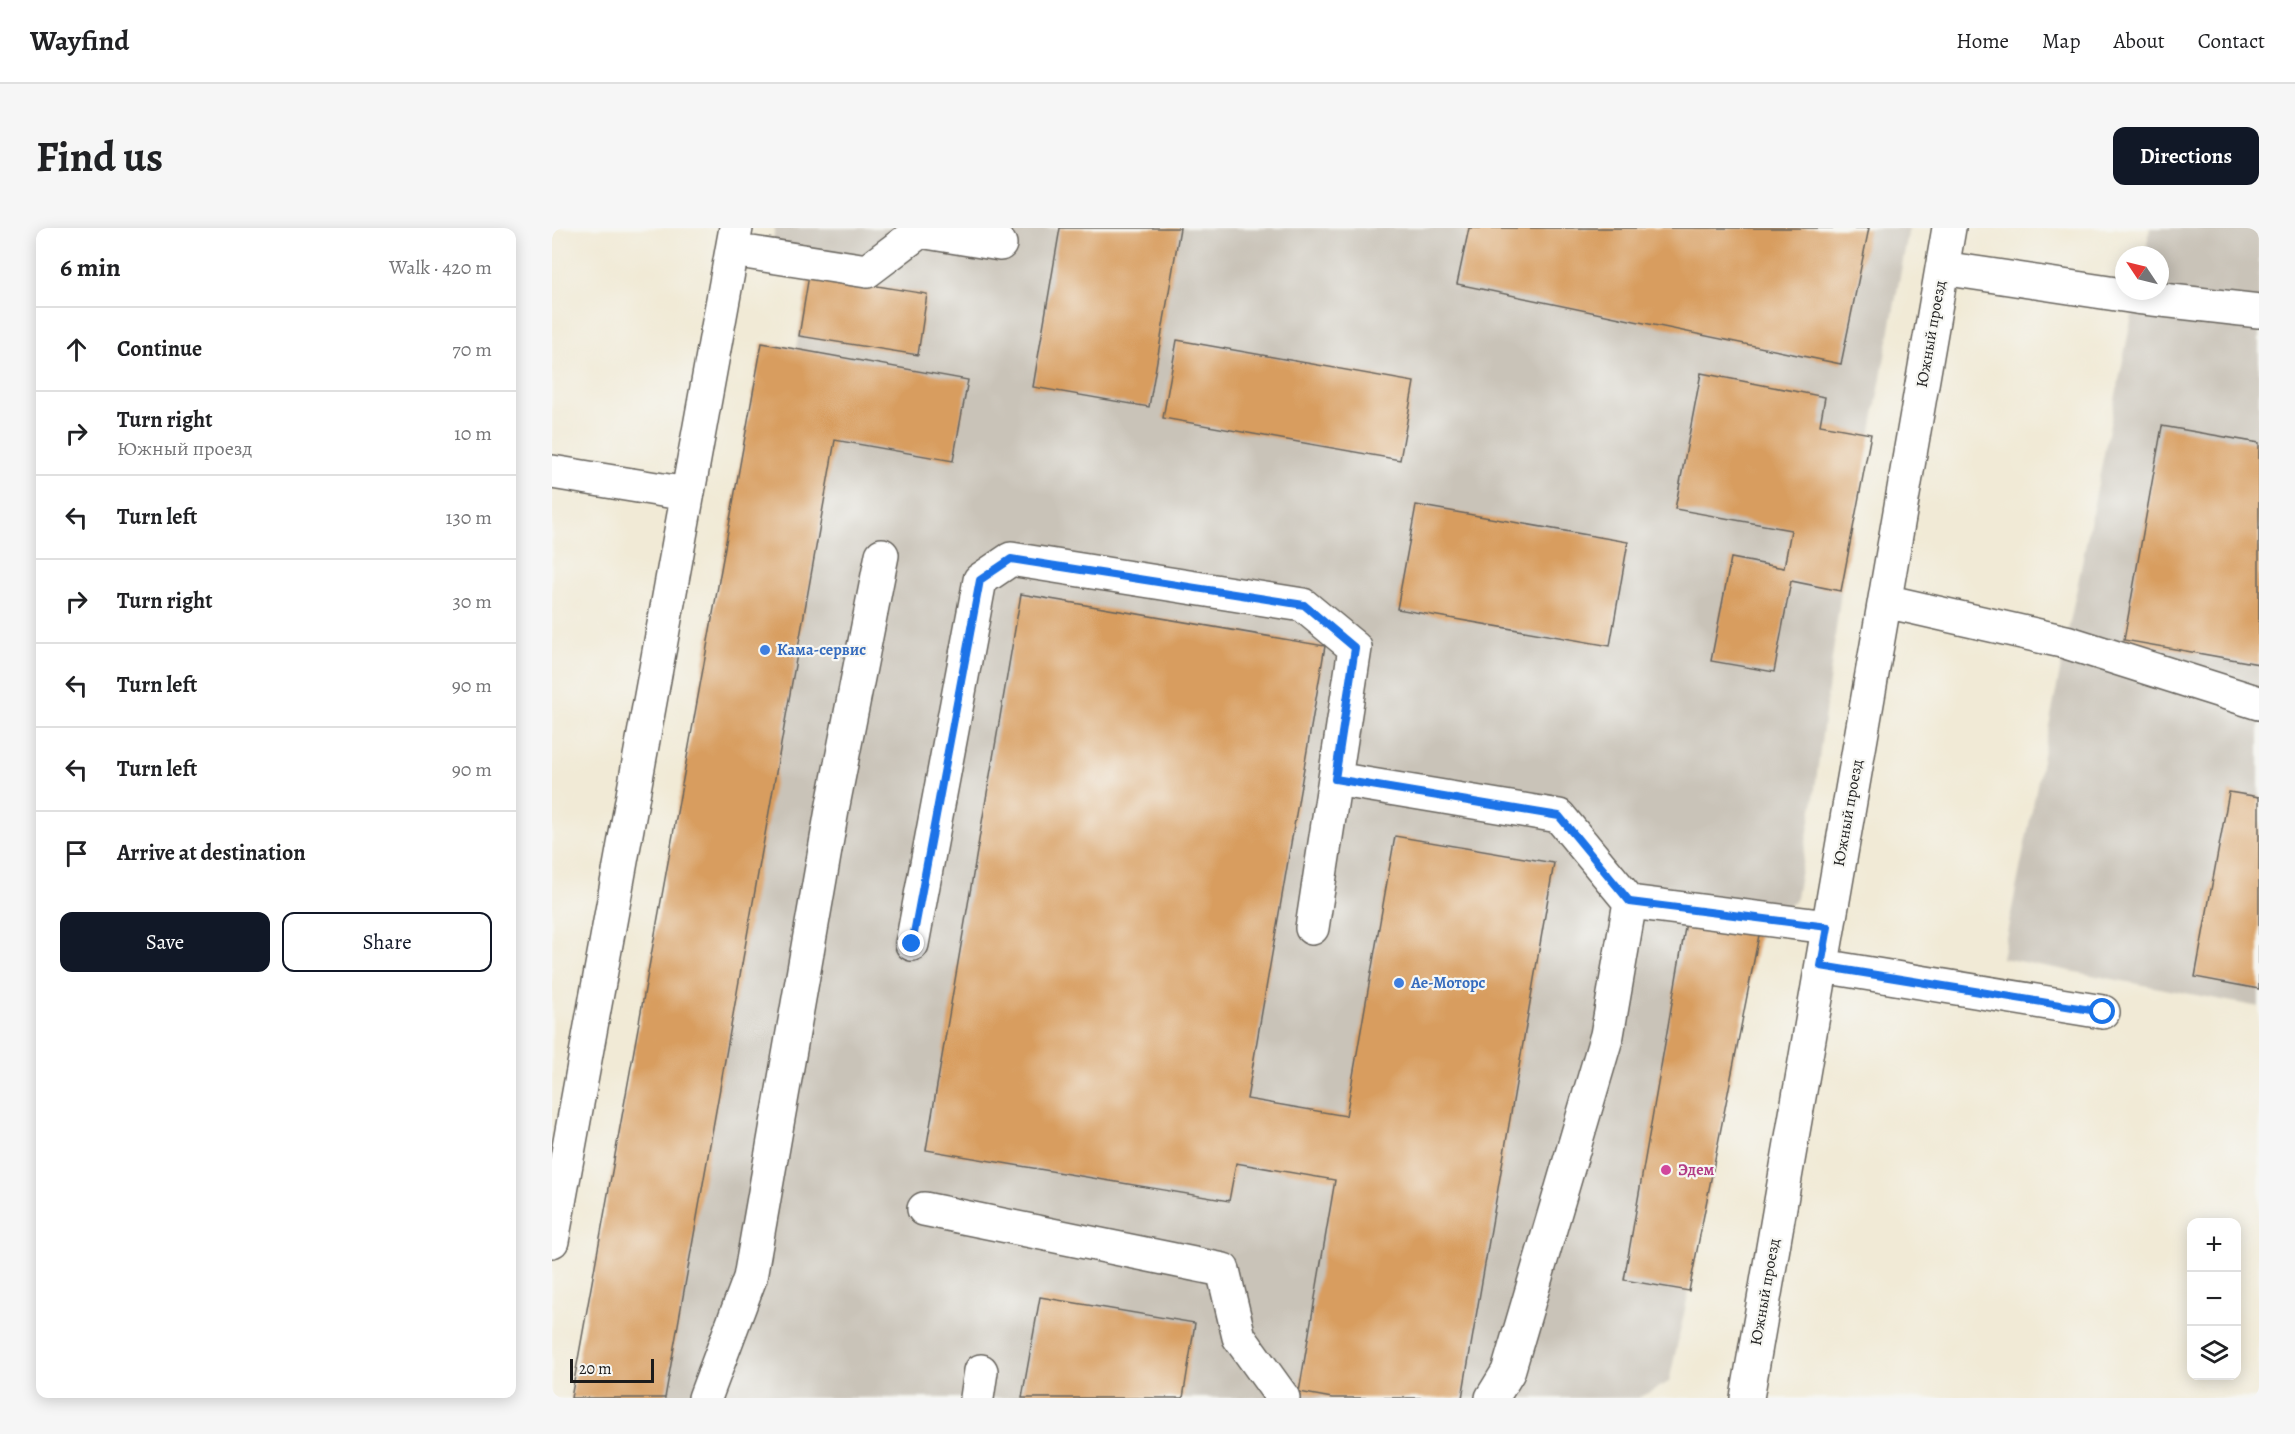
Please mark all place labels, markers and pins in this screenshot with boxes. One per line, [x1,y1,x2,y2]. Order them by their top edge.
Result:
place label: Кама-сервис [777,639,866,661]
marker: Кама-сервис [758,643,772,657]
place label: Ае-Моторс [1410,972,1486,994]
marker: Ае-Моторс [1392,976,1406,990]
place label: Эдем [1678,1159,1715,1181]
marker: Эдем [1659,1163,1673,1177]

